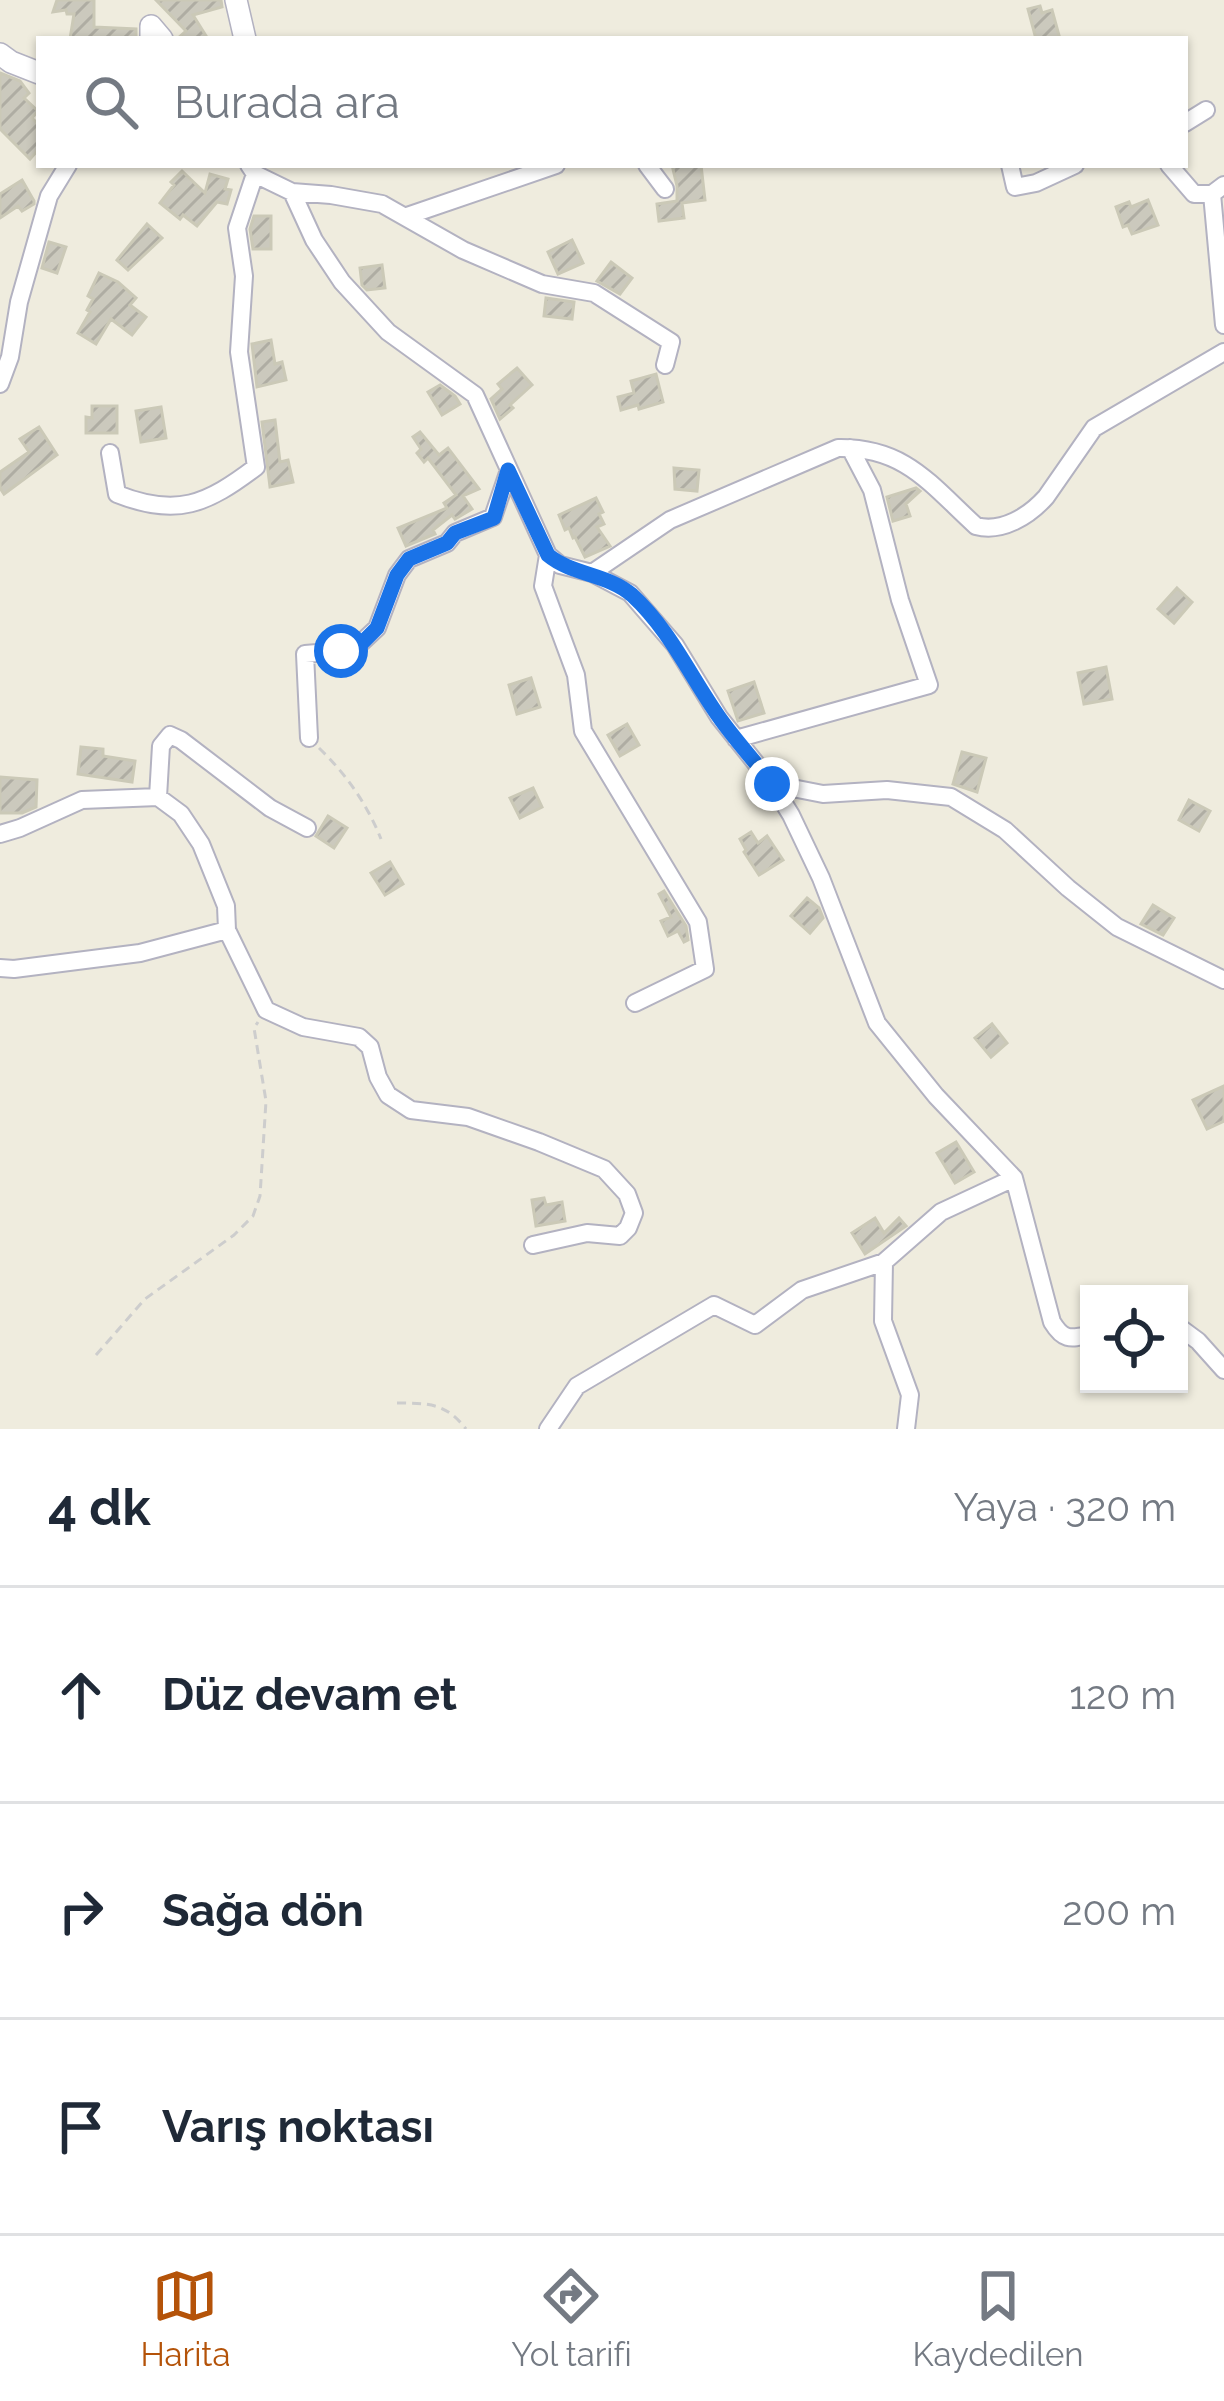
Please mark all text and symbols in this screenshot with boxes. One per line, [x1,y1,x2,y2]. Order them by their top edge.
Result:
search box [36,36,1188,168]
icon: search [78,69,144,135]
text: Burada ara [174,76,400,129]
route start [314,624,368,678]
route end [745,757,799,811]
map controls [1080,1285,1188,1393]
button: locate [1080,1285,1188,1393]
text: 4 dk [48,1477,151,1537]
text: Yaya · 320 m [954,1484,1176,1530]
icon: ahead [48,1662,114,1728]
text: Düz devam et [162,1668,457,1721]
text: 120 m [1069,1672,1176,1718]
icon: right [48,1878,114,1944]
text: Sağa dön [162,1884,364,1937]
text: 200 m [1062,1888,1176,1934]
icon: arrive [48,2094,114,2160]
text: Varış noktası [162,2100,434,2153]
tab: Harita [140,2263,230,2374]
tab: Yol tarifi [511,2263,632,2374]
tab: Kaydedilen [912,2263,1084,2374]

